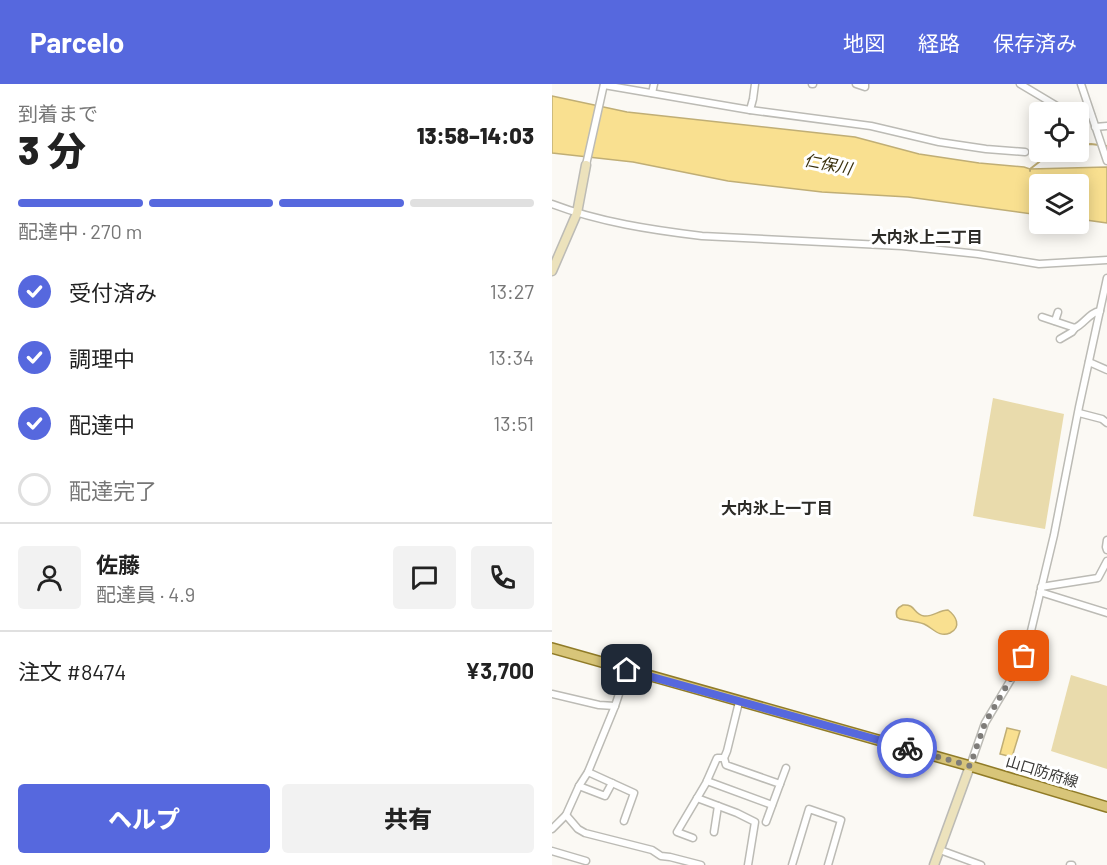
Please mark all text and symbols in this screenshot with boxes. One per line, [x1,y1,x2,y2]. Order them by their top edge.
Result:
text: Parcelo [30,25,124,59]
text: 地図 [843,30,885,55]
text: 経路 [918,30,960,55]
text: 保存済み [993,30,1077,55]
text: 到着まで [18,101,98,125]
map controls [1029,102,1089,234]
button: locate [1029,102,1089,162]
text: 13:58–14:03 [417,122,534,148]
text: 3 分 [18,126,86,173]
water label: 仁保川 [803,150,855,178]
button: layers [1029,174,1089,234]
text: 配達中 · 270 m [18,219,142,243]
district label: 大内氷上二丁目 [871,227,983,246]
icon: check [18,275,51,308]
text: 受付済み [69,279,157,305]
text: 13:27 [490,279,534,303]
icon: check [18,341,51,374]
text: 調理中 [69,345,135,371]
text: 13:34 [489,345,534,369]
icon: check [18,407,51,440]
text: 配達中 [69,411,135,437]
text: 13:51 [493,411,534,435]
text: 配達完了 [69,477,157,503]
district label: 大内氷上一丁目 [721,498,833,517]
button: person [18,546,81,609]
button: chat [393,546,456,609]
button: phone [471,546,534,609]
text: 佐藤 [96,551,140,577]
text: 配達員 · 4.9 [96,582,195,606]
pin [998,630,1049,681]
icon: bag [1007,639,1040,672]
pin [601,644,652,695]
icon: home [610,653,643,686]
text: ¥3,700 [465,657,534,683]
text: 注文 #8474 [18,658,126,684]
courier [877,718,937,778]
icon: bike [891,732,924,765]
street label: 山口防府線 [1004,751,1081,791]
button: ヘルプ [18,784,270,853]
button: 共有 [282,784,534,853]

